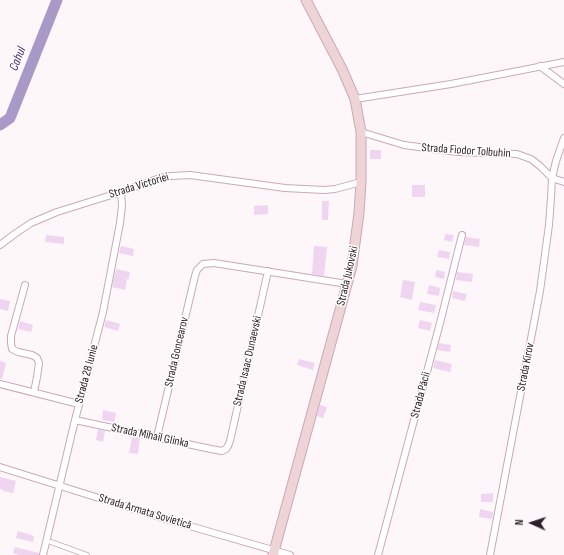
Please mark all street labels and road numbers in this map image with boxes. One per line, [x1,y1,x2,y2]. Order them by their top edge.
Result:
street label: Strada Fiodor Tolbuhin [421,141,511,161]
street label: Strada Victoriei [107,170,171,202]
street label: Strada Jukovski [334,245,362,307]
street label: Strada Isaac Dunaevski [231,315,265,407]
street label: Strada Goncearov [162,316,192,388]
street label: Strada Kirov [514,342,538,392]
street label: Strada 28 Iunie [72,343,102,405]
street label: Strada Păcii [408,370,434,420]
street label: Strada Mihail Glinka [110,421,190,451]
street label: Strada Armata Sovietică [97,491,193,533]

